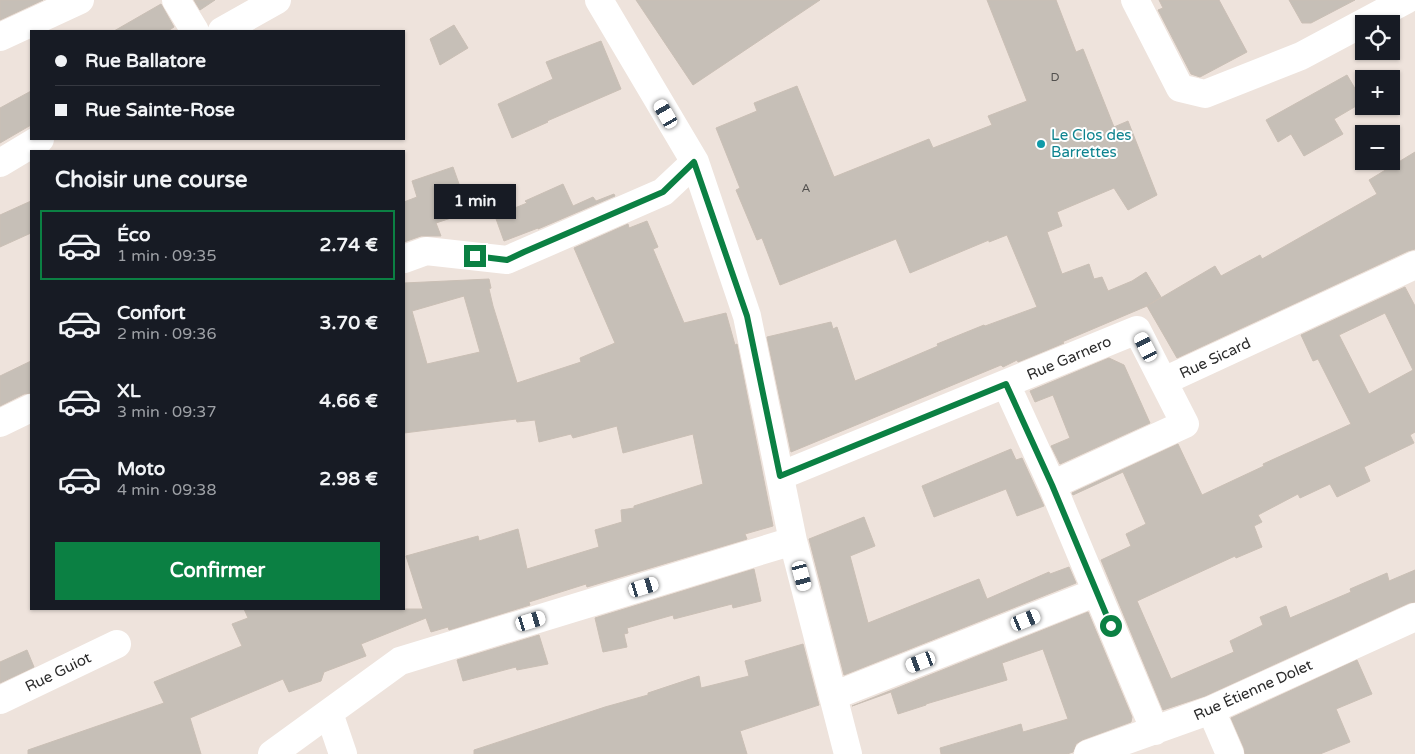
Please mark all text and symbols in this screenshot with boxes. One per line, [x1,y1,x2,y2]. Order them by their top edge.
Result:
map controls [1355,15,1400,170]
button: locate [1355,15,1400,60]
text: Rue Ballatore [85,50,206,72]
house number: D [1050,70,1060,84]
button: + [1355,70,1400,115]
car [652,97,679,131]
text: Rue Sainte-Rose [85,99,235,121]
button: − [1355,125,1400,170]
place label: Le Clos des Barrettes [1051,126,1132,161]
marker: Le Clos des Barrettes [1035,138,1047,150]
text: Choisir une course [55,167,248,193]
house number: A [802,181,811,195]
callout: 1 min [434,184,516,218]
text: 1 min [454,191,496,211]
icon: car [57,223,102,268]
text: Éco [117,224,150,246]
text: 2.74 € [320,234,378,256]
route end [464,245,486,267]
text: 1 min · 09:35 [117,246,216,266]
icon: car [57,301,102,346]
text: Confort [117,302,186,324]
text: 3.70 € [320,312,378,334]
text: 2 min · 09:36 [117,324,216,344]
car [1132,330,1159,364]
street label: Rue Garnero [1024,332,1114,384]
street label: Rue Sicard [1177,334,1253,382]
icon: car [57,379,102,424]
text: XL [117,380,141,402]
text: 4.66 € [319,390,378,412]
text: 3 min · 09:37 [117,402,216,422]
icon: car [57,457,102,502]
text: Moto [117,458,165,480]
text: 2.98 € [319,468,378,490]
text: 4 min · 09:38 [117,480,216,500]
button: Confirmer [55,542,380,600]
car [790,560,813,592]
car [627,575,660,599]
car [1009,607,1042,633]
car [514,609,547,633]
route start [1100,615,1122,637]
street label: Rue Guiot [22,648,94,696]
car [904,650,937,674]
street label: Rue Étienne Dolet [1191,656,1315,724]

